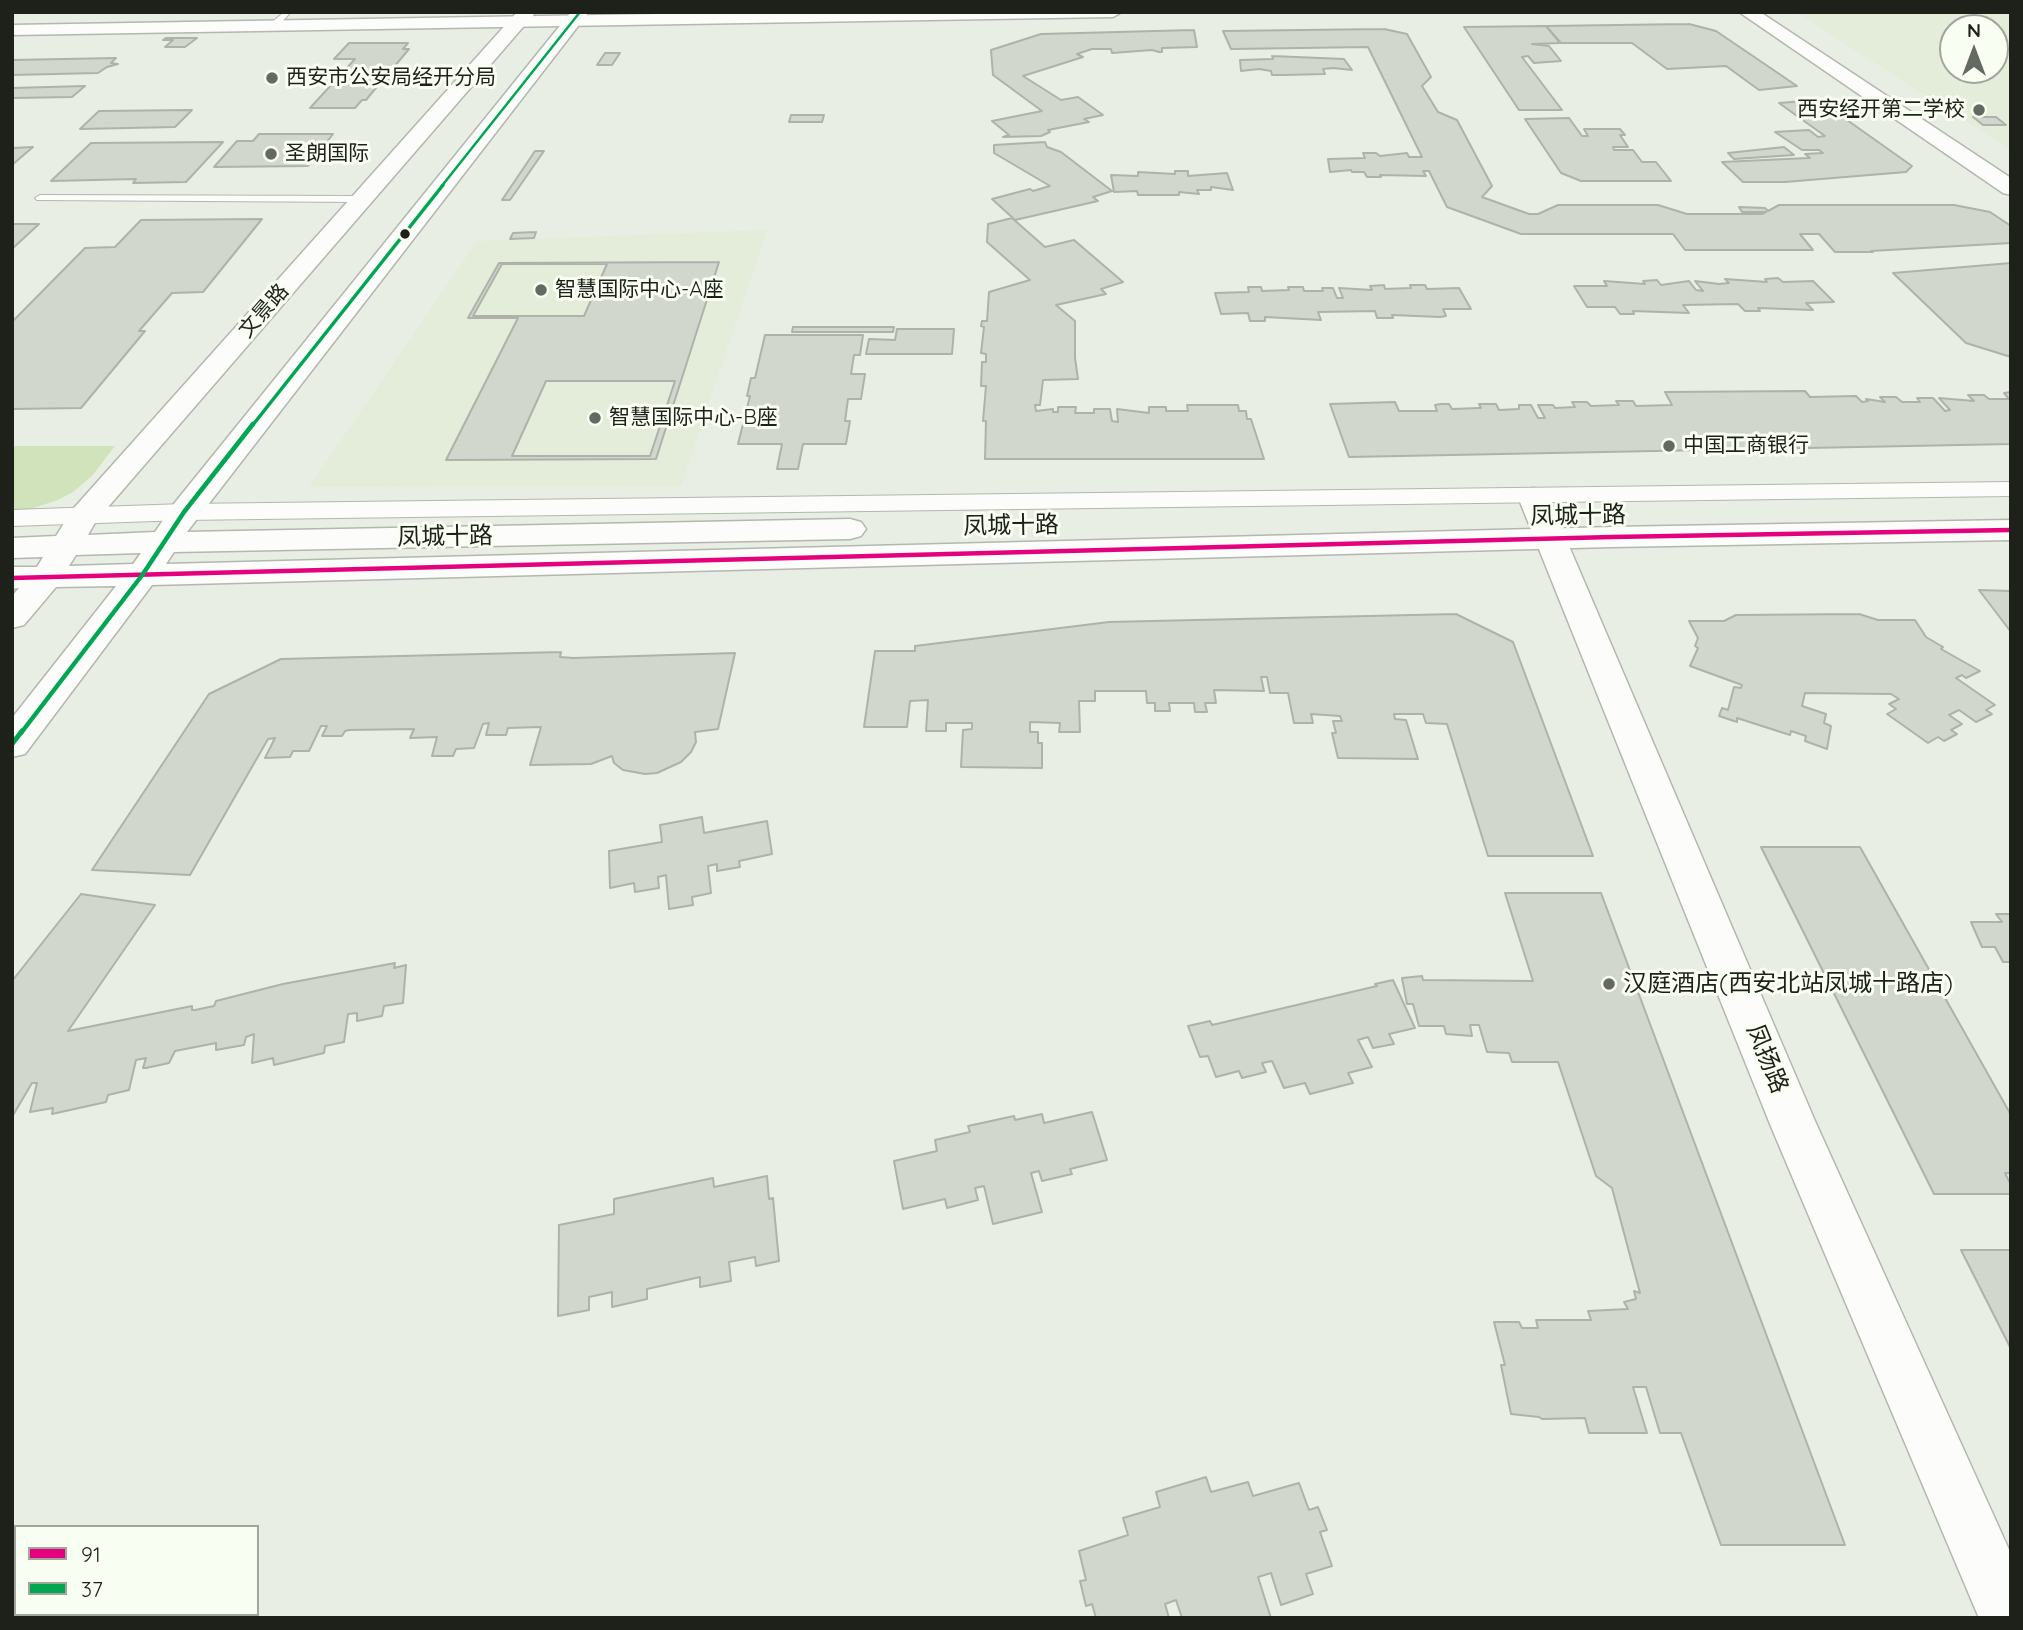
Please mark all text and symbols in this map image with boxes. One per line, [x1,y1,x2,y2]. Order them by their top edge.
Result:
north arrow [1939,14,2009,84]
text: N [1967,18,1981,42]
place label: 西安市公安局经开分局 [286,65,496,91]
marker: 西安市公安局经开分局 [264,70,280,86]
place label: 西安经开第二学校 [1797,97,1965,123]
marker: 西安经开第二学校 [1971,102,1987,118]
place label: 圣朗国际 [285,141,369,167]
marker: 圣朗国际 [263,146,279,162]
unlabelled marker [398,227,412,241]
place label: 智慧国际中心-A座 [555,277,724,303]
street label: 文景路 [234,279,294,343]
marker: 智慧国际中心-A座 [533,282,549,298]
place label: 智慧国际中心-B座 [609,405,778,431]
marker: 智慧国际中心-B座 [587,410,603,426]
place label: 中国工商银行 [1683,433,1809,459]
marker: 中国工商银行 [1661,438,1677,454]
street label: 凤城十路 [1530,501,1626,531]
street label: 凤城十路 [963,511,1059,541]
street label: 凤城十路 [397,522,493,552]
place label: 汉庭酒店(西安北站凤城十路店) [1623,970,1953,998]
marker: 汉庭酒店(西安北站凤城十路店) [1601,976,1617,992]
street label: 凤扬路 [1740,1020,1794,1098]
legend [14,1525,259,1616]
text: 91 [81,1541,101,1567]
text: 37 [81,1576,103,1602]

